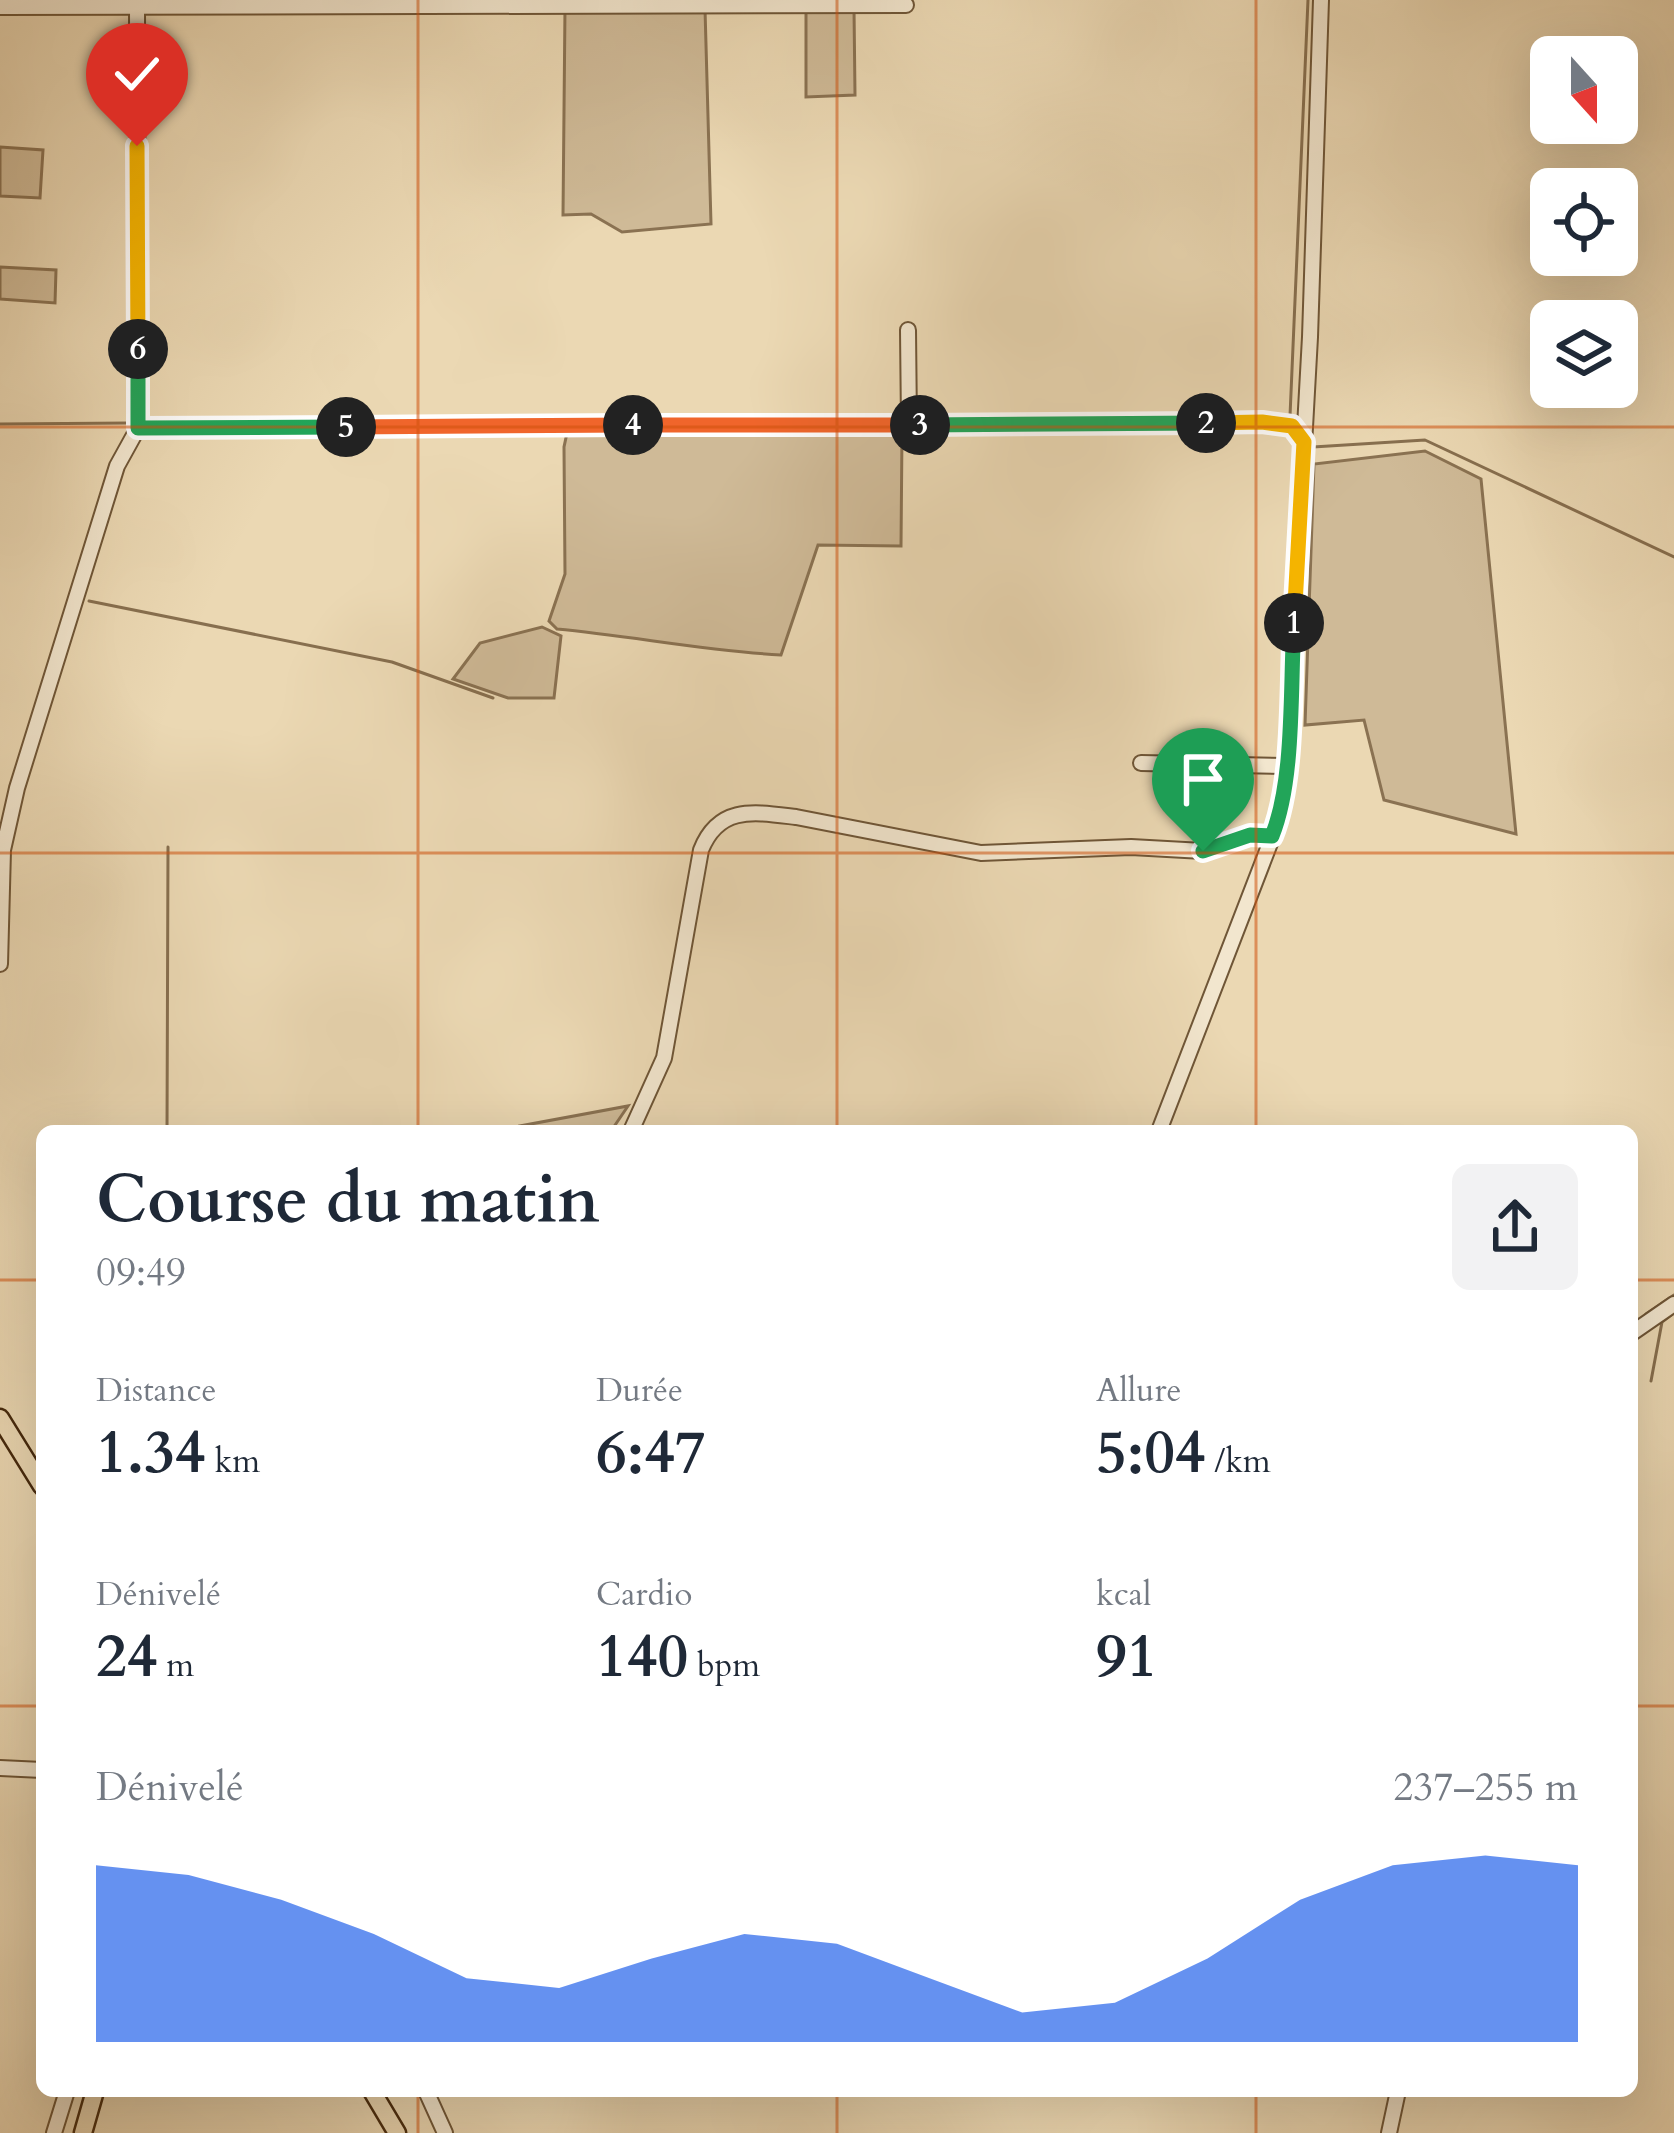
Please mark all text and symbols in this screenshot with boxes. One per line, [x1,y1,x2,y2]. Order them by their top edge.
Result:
pin [86,23,188,146]
north arrow [1530,36,1638,144]
map controls [1530,36,1638,408]
icon: check [104,41,170,107]
button: locate [1530,168,1638,276]
button: layers [1530,300,1638,408]
pin: 6 [108,319,168,379]
text: 6 [130,326,146,371]
pin: 2 [1176,393,1236,453]
pin: 4 [603,395,663,455]
pin: 3 [890,395,950,455]
pin: 5 [316,397,376,457]
text: 2 [1198,400,1214,445]
text: 4 [625,402,641,447]
text: 3 [912,402,928,447]
text: 5 [338,404,354,449]
pin: 1 [1264,593,1324,653]
text: 1 [1286,600,1302,645]
pin [1152,728,1254,851]
icon: arrive [1170,746,1236,812]
text: Course du matin [96,1156,600,1245]
button: share [1452,1164,1578,1290]
text: 09:49 [96,1246,186,1299]
text: Distance [96,1368,217,1413]
text: Durée [596,1368,683,1413]
text: Allure [1096,1368,1181,1413]
text: 1.34 [96,1413,206,1494]
text: 6:47 [596,1413,706,1494]
text: 5:04 [1096,1413,1206,1494]
text: km [206,1439,260,1484]
text: /km [1206,1439,1271,1484]
text: Dénivelé [96,1572,221,1617]
text: Cardio [596,1572,692,1617]
text: kcal [1096,1572,1151,1617]
text: 24 [96,1617,157,1698]
text: 140 [596,1617,688,1698]
text: 91 [1096,1617,1157,1698]
text: m [157,1643,194,1688]
text: bpm [688,1643,760,1688]
text: Dénivelé [96,1761,244,1814]
text: 237–255 m [1393,1761,1578,1814]

